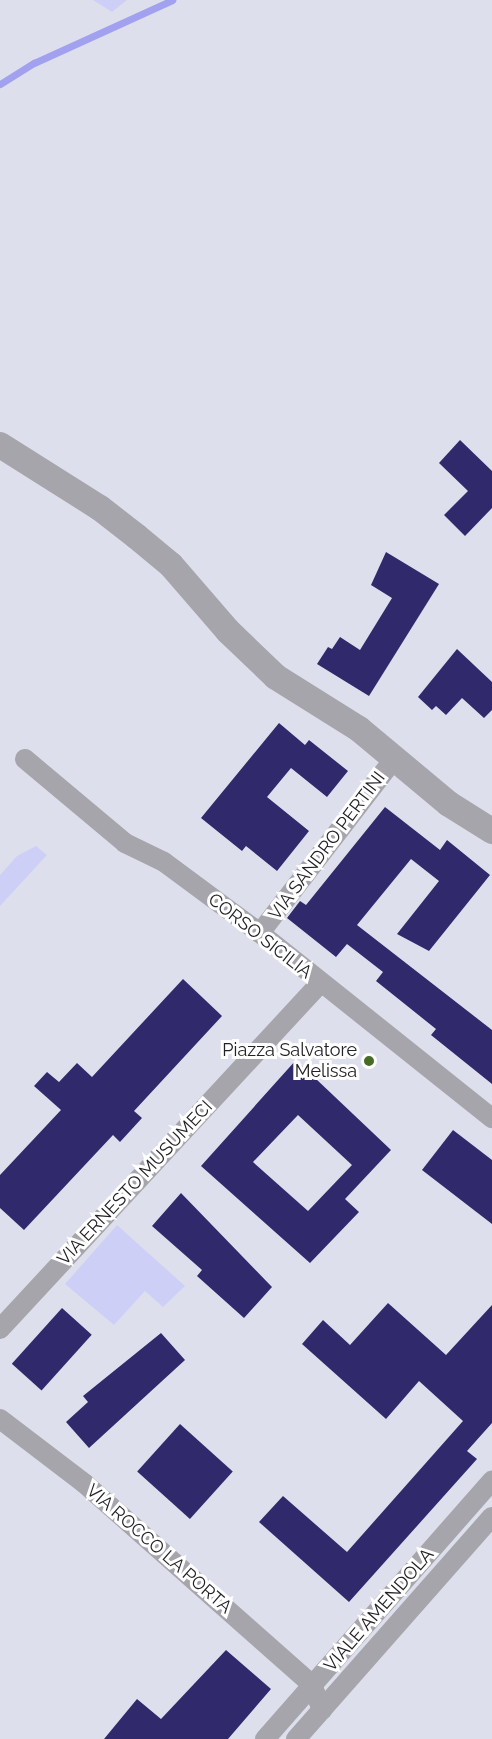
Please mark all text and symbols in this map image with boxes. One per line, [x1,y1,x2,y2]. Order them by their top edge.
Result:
street label: VIA SANDRO PERTINI [264,767,390,925]
street label: CORSO SICILIA [204,889,316,983]
place label: Piazza Salvatore Melissa [222,1040,357,1082]
marker: Piazza Salvatore Melissa [362,1054,376,1068]
street label: VIA ERNESTO MUSUMECI [53,1096,217,1270]
street label: VIA ROCCO LA PORTA [81,1480,237,1618]
street label: VIALE AMENDOLA [319,1544,439,1676]

